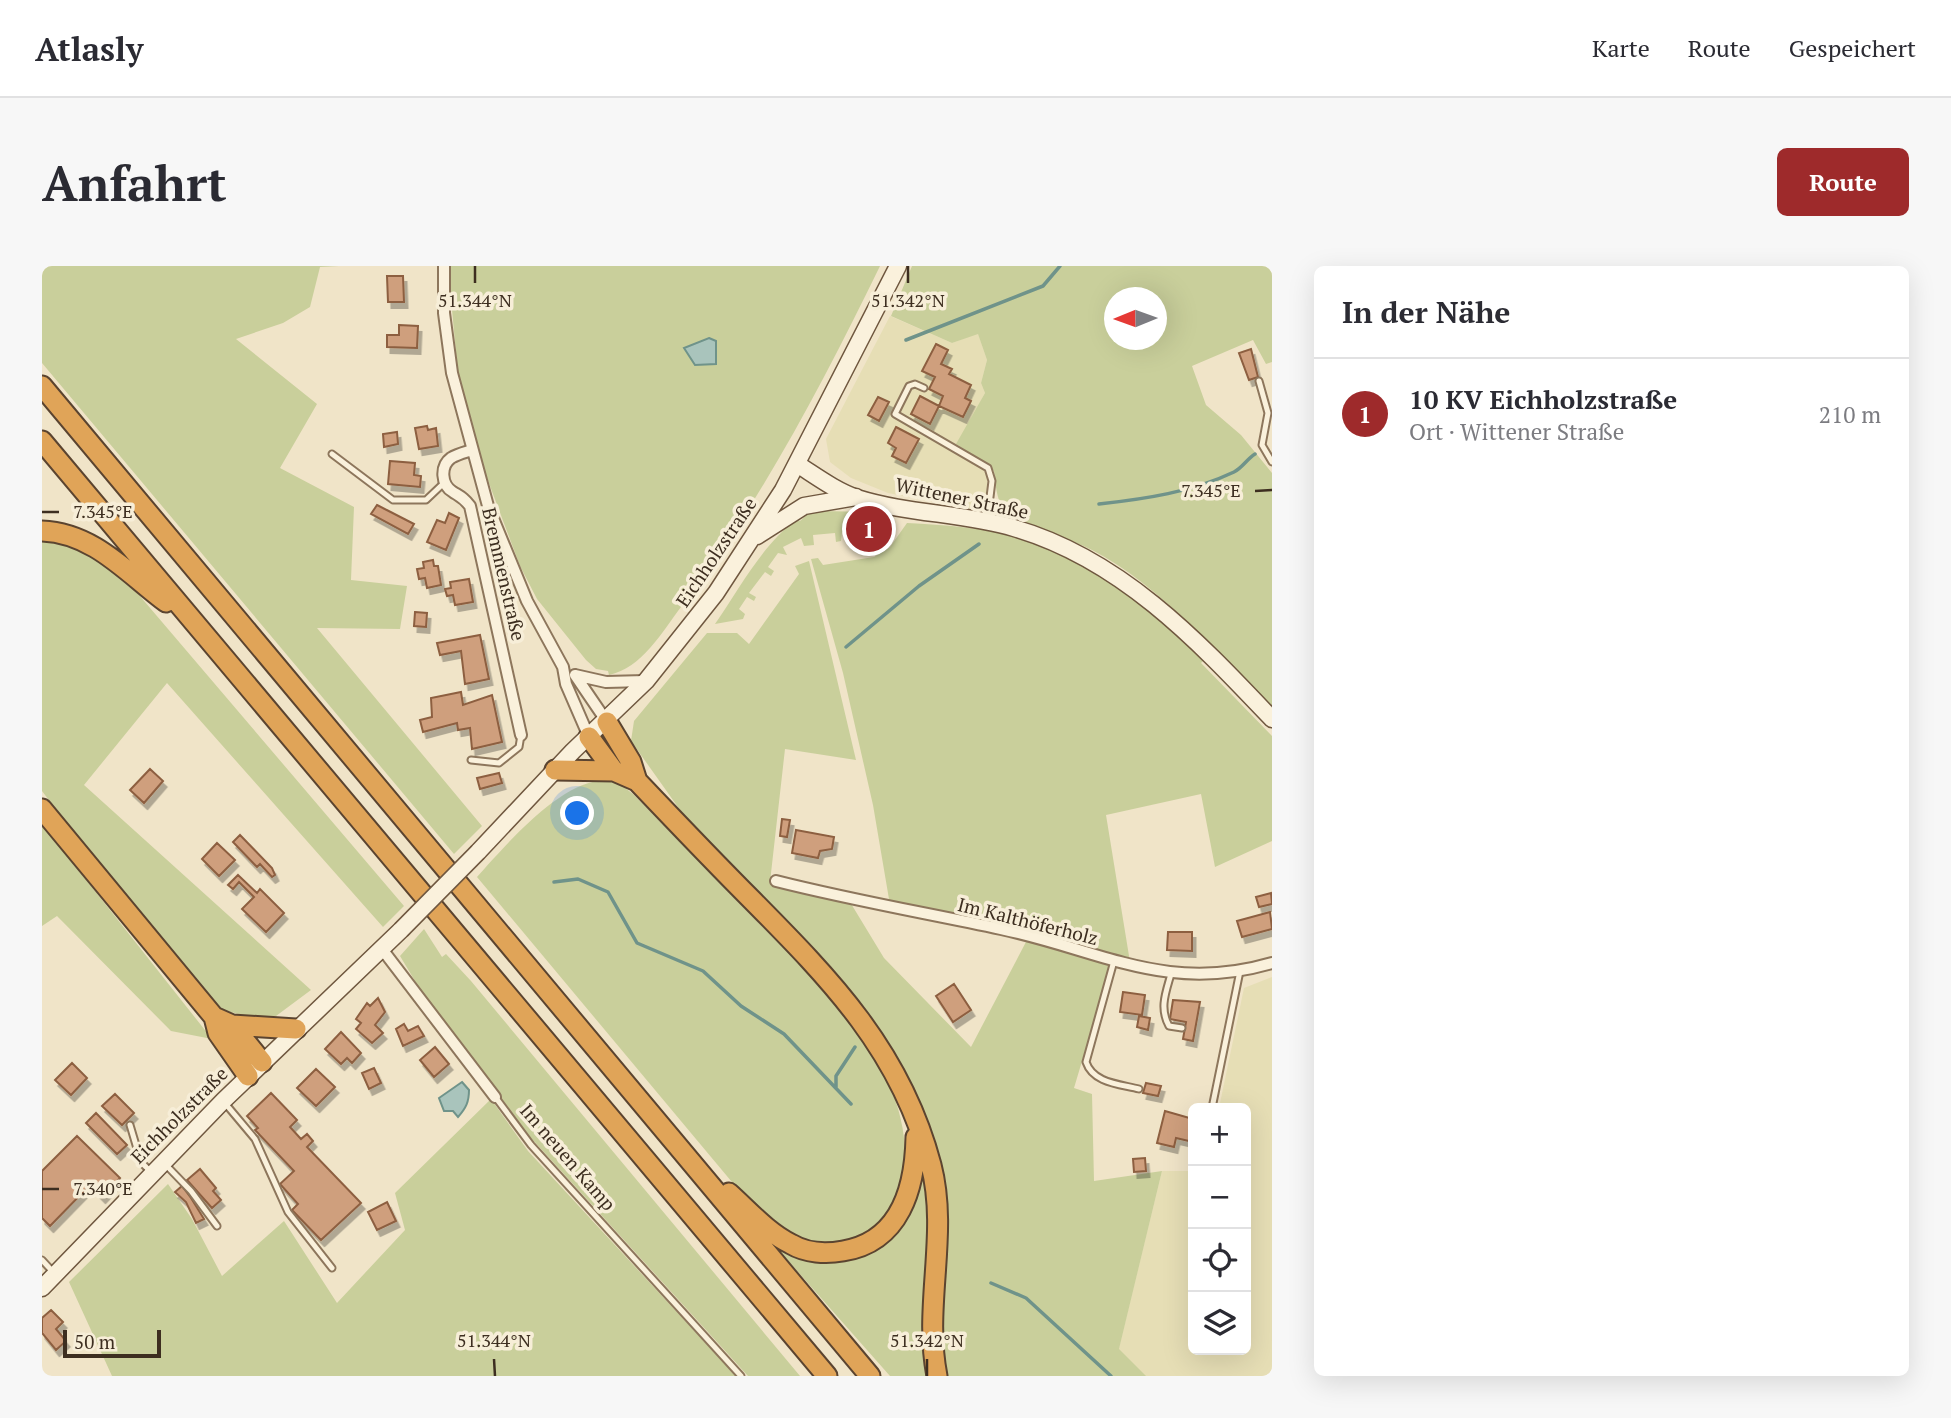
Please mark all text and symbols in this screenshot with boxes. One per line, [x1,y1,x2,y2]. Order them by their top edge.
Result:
text: Atlasly [35,27,143,70]
text: Karte [1592,32,1650,64]
text: Route [1688,32,1751,64]
text: Gespeichert [1789,32,1916,64]
button: Route [1777,148,1909,216]
text: Anfahrt [42,150,227,215]
north arrow [1104,287,1167,350]
text: 51.344°N [438,288,512,312]
text: 51.342°N [871,288,945,312]
text: In der Nähe [1342,292,1510,332]
text: 10 KV Eichholzstraße [1409,382,1677,416]
text: 1 [1359,399,1372,430]
text: 210 m [1819,399,1881,430]
text: Ort · Wittener Straße [1409,416,1624,447]
street label: Wittener Straße [893,471,1031,524]
text: 7.345°E [1181,478,1241,502]
street label: Eichholzstraße [670,492,762,611]
text: 7.345°E [73,499,133,523]
pin: 1 [846,503,892,555]
street label: Bremmenstraße [477,505,532,643]
your location [560,796,594,830]
street label: Im Kalthöferholz [955,891,1101,950]
street label: Eichholzstraße [125,1061,232,1168]
street label: Im neuen Kamp [515,1098,622,1215]
map controls [1188,1103,1251,1355]
button: + [1188,1103,1251,1166]
button: − [1188,1166,1251,1229]
text: 7.340°E [73,1176,133,1200]
button: locate [1188,1229,1251,1292]
button: layers [1188,1292,1251,1355]
scale bar [63,1327,161,1359]
text: 51.344°N [457,1328,531,1352]
text: 51.342°N [890,1328,964,1352]
text: 50 m [74,1329,115,1354]

